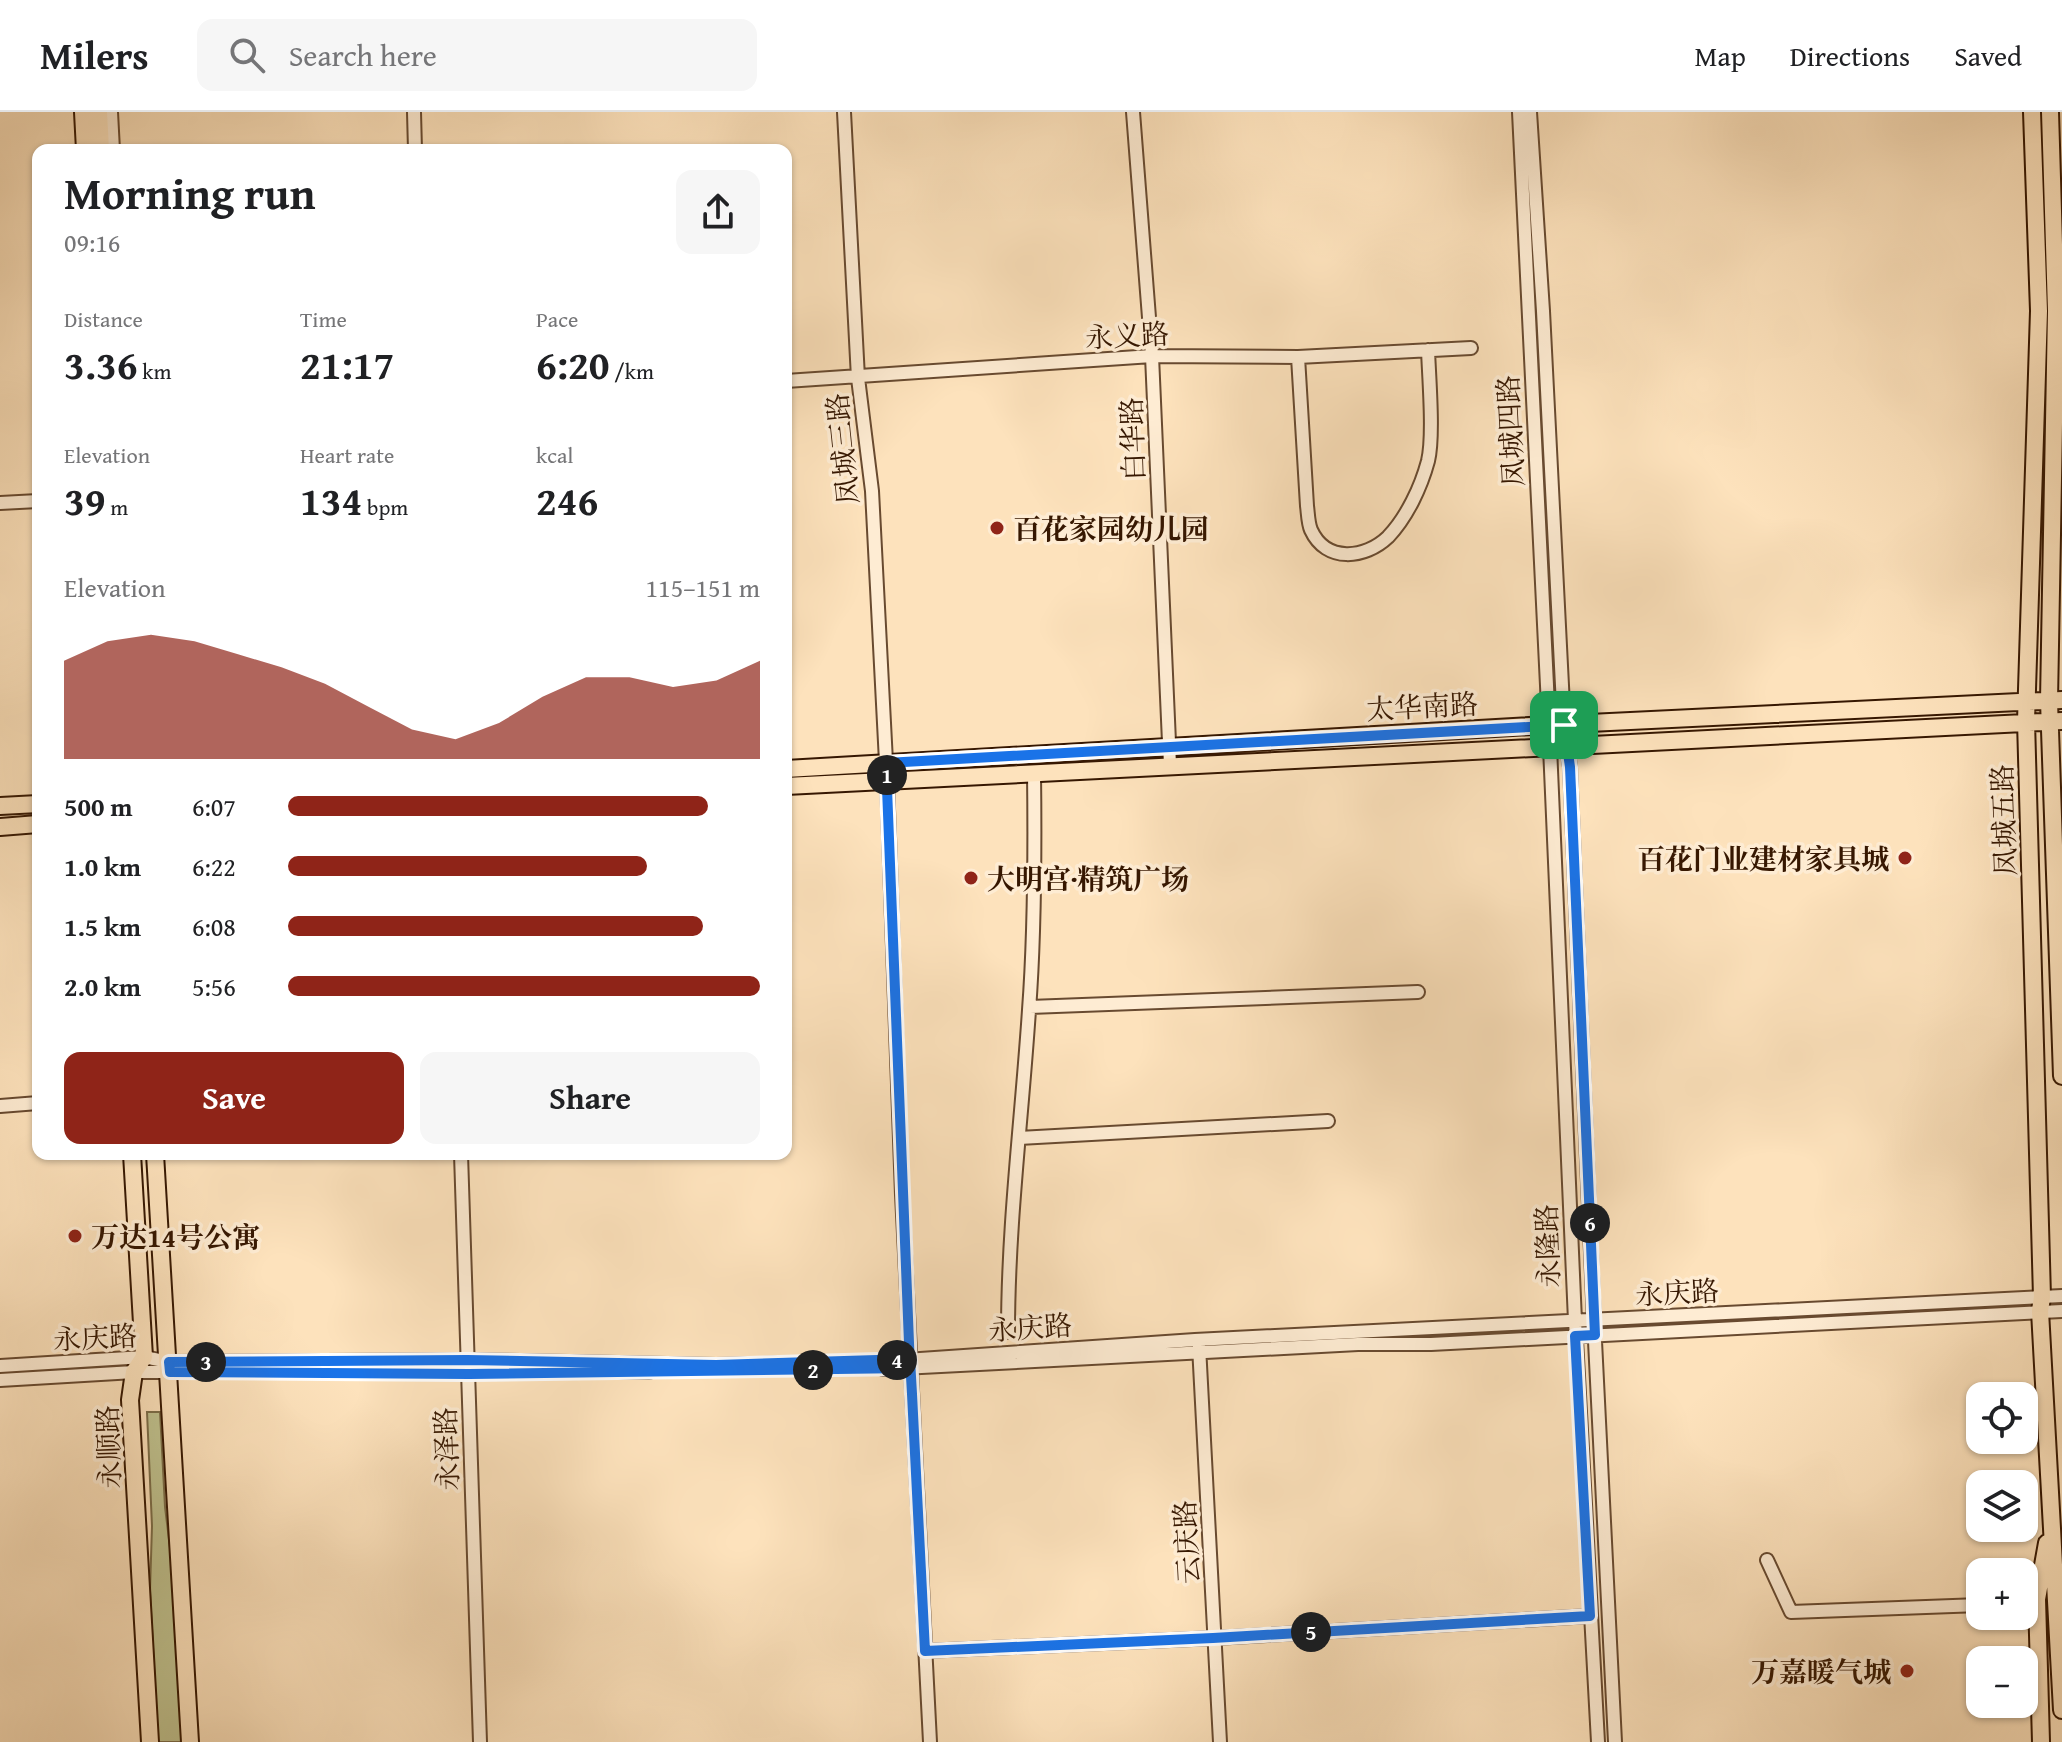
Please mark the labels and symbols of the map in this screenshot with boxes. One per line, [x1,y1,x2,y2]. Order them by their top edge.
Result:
street label: 永义路 [1084,312,1170,358]
street label: 凤城四路 [1487,374,1533,488]
street label: 凤城三路 [816,391,868,507]
street label: 白华路 [1110,396,1154,482]
place label: 百花家园幼儿园 [1013,508,1209,549]
marker: 百花家园幼儿园 [988,519,1006,537]
street label: 太华南路 [1365,683,1479,729]
pin [1530,691,1598,759]
pin: 1 [867,755,907,795]
street label: 凤城五路 [1981,763,2025,877]
place label: 百花门业建材家具城 [1637,838,1889,879]
marker: 百花门业建材家具城 [1896,849,1914,867]
place label: 大明宫·精筑广场 [987,858,1189,899]
marker: 大明宫·精筑广场 [962,869,980,887]
street label: 永隆路 [1525,1203,1569,1289]
pin: 6 [1570,1203,1610,1243]
place label: 万达14号公寓 [91,1216,260,1257]
marker: 万达14号公寓 [66,1227,84,1245]
street label: 永庆路 [1634,1269,1720,1315]
street label: 永庆路 [987,1304,1073,1350]
street label: 永庆路 [52,1314,138,1360]
pin: 4 [877,1340,917,1380]
pin: 3 [186,1342,226,1382]
pin: 2 [793,1350,833,1390]
street label: 永顺路 [86,1404,130,1490]
street label: 永泽路 [424,1406,468,1492]
street label: 云庆路 [1163,1499,1209,1585]
pin: 5 [1291,1612,1331,1652]
place label: 万嘉暖气城 [1751,1651,1891,1692]
marker: 万嘉暖气城 [1898,1662,1916,1680]

